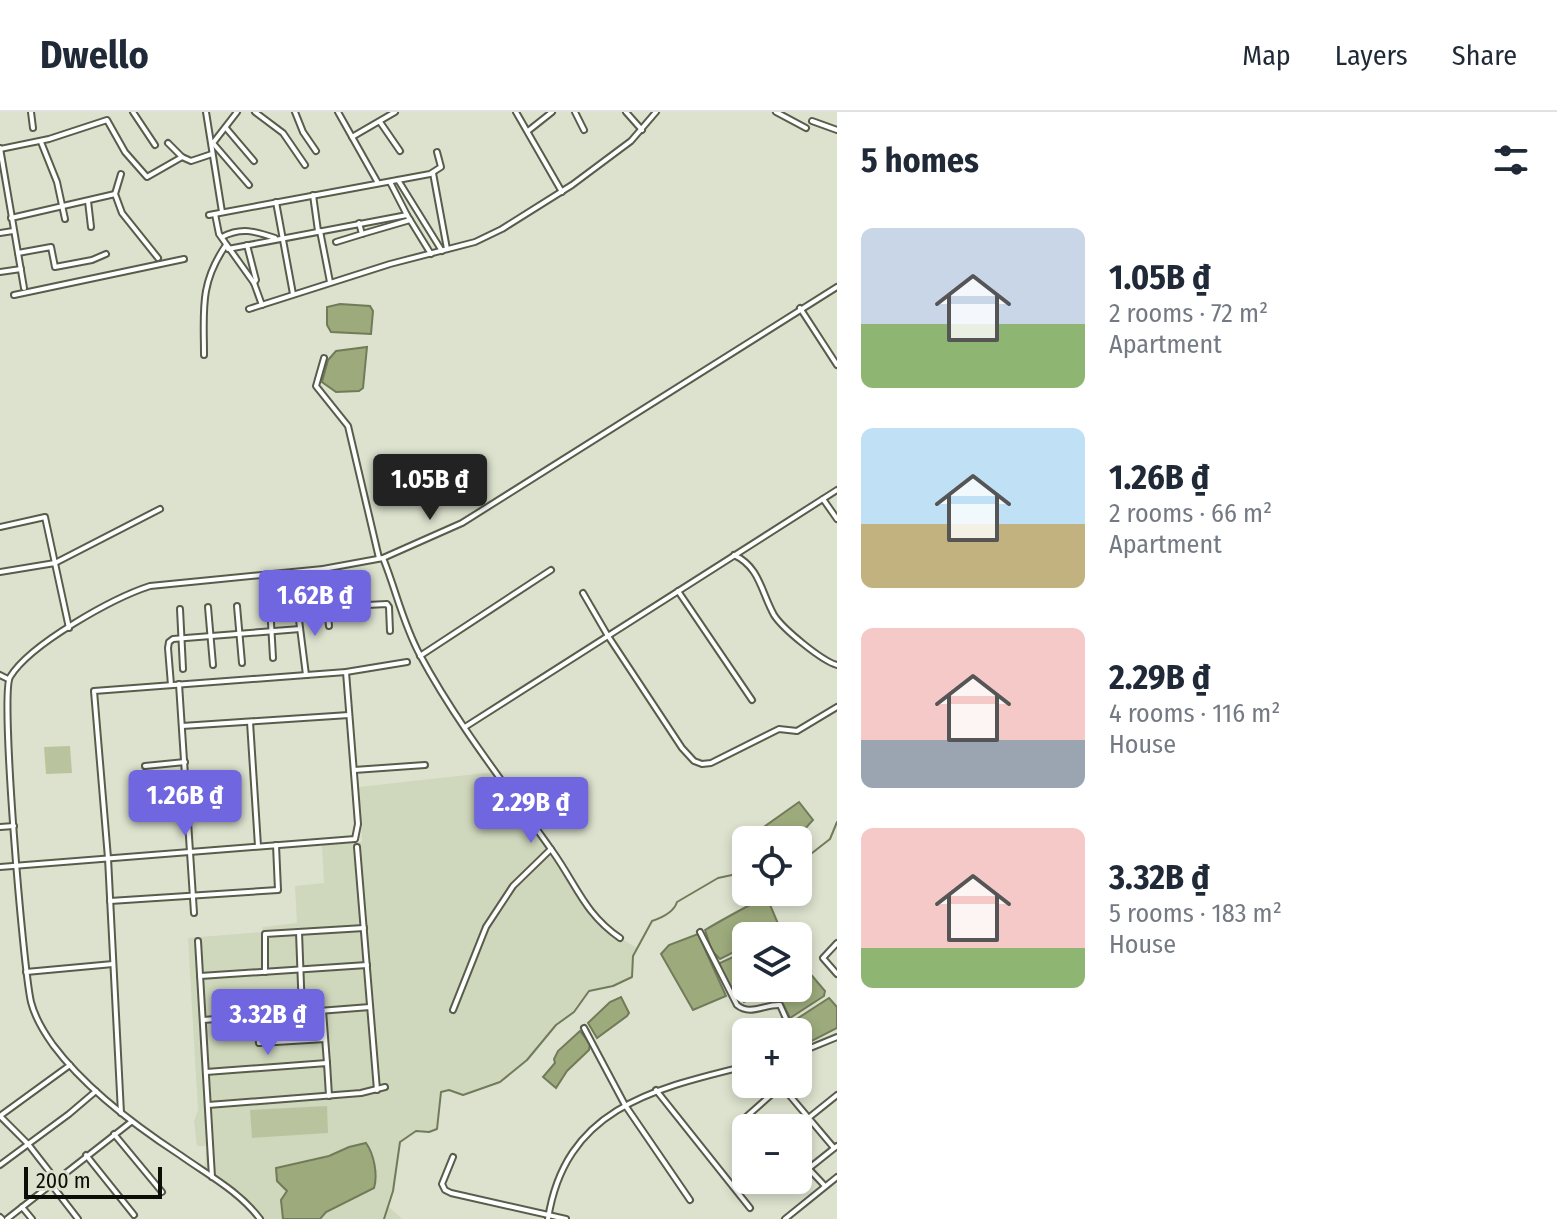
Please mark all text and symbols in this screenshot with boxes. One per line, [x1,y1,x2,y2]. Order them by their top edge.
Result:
text: Dwello [40,32,149,78]
text: Map [1242,39,1291,72]
text: Layers [1335,39,1408,72]
text: Share [1452,39,1517,72]
icon: filters [1489,138,1533,182]
text: 5 homes [861,140,979,181]
text: 1.05B ₫ [1109,257,1211,298]
icon: home [925,260,1021,356]
text: 2 rooms · 72 m² [1109,298,1268,329]
text: Apartment [1109,329,1222,360]
pin: 1.05B ₫ [356,454,504,522]
text: 1.26B ₫ [1109,457,1210,498]
icon: home [925,460,1021,556]
text: 1.05B ₫ [391,464,469,495]
text: 2 rooms · 66 m² [1109,498,1272,529]
text: Apartment [1109,529,1222,560]
pin: 1.62B ₫ [241,570,389,638]
text: 1.62B ₫ [277,580,353,611]
text: 2.29B ₫ [1109,657,1211,698]
icon: home [925,660,1021,756]
text: 4 rooms · 116 m² [1109,698,1280,729]
text: House [1109,729,1176,760]
pin: 1.26B ₫ [111,770,259,838]
pin: 2.29B ₫ [457,777,605,845]
text: 1.26B ₫ [147,780,223,811]
text: 2.29B ₫ [492,787,570,818]
map controls [732,826,812,1194]
button: locate [732,826,812,906]
text: 3.32B ₫ [1109,857,1210,898]
icon: home [925,860,1021,956]
text: 5 rooms · 183 m² [1109,898,1282,929]
button: layers [732,922,812,1002]
text: House [1109,929,1176,960]
pin: 3.32B ₫ [194,989,342,1057]
text: 3.32B ₫ [229,999,307,1030]
button: + [732,1018,812,1098]
button: − [732,1114,812,1194]
scale bar [24,1163,162,1199]
text: 200 m [36,1167,91,1194]

